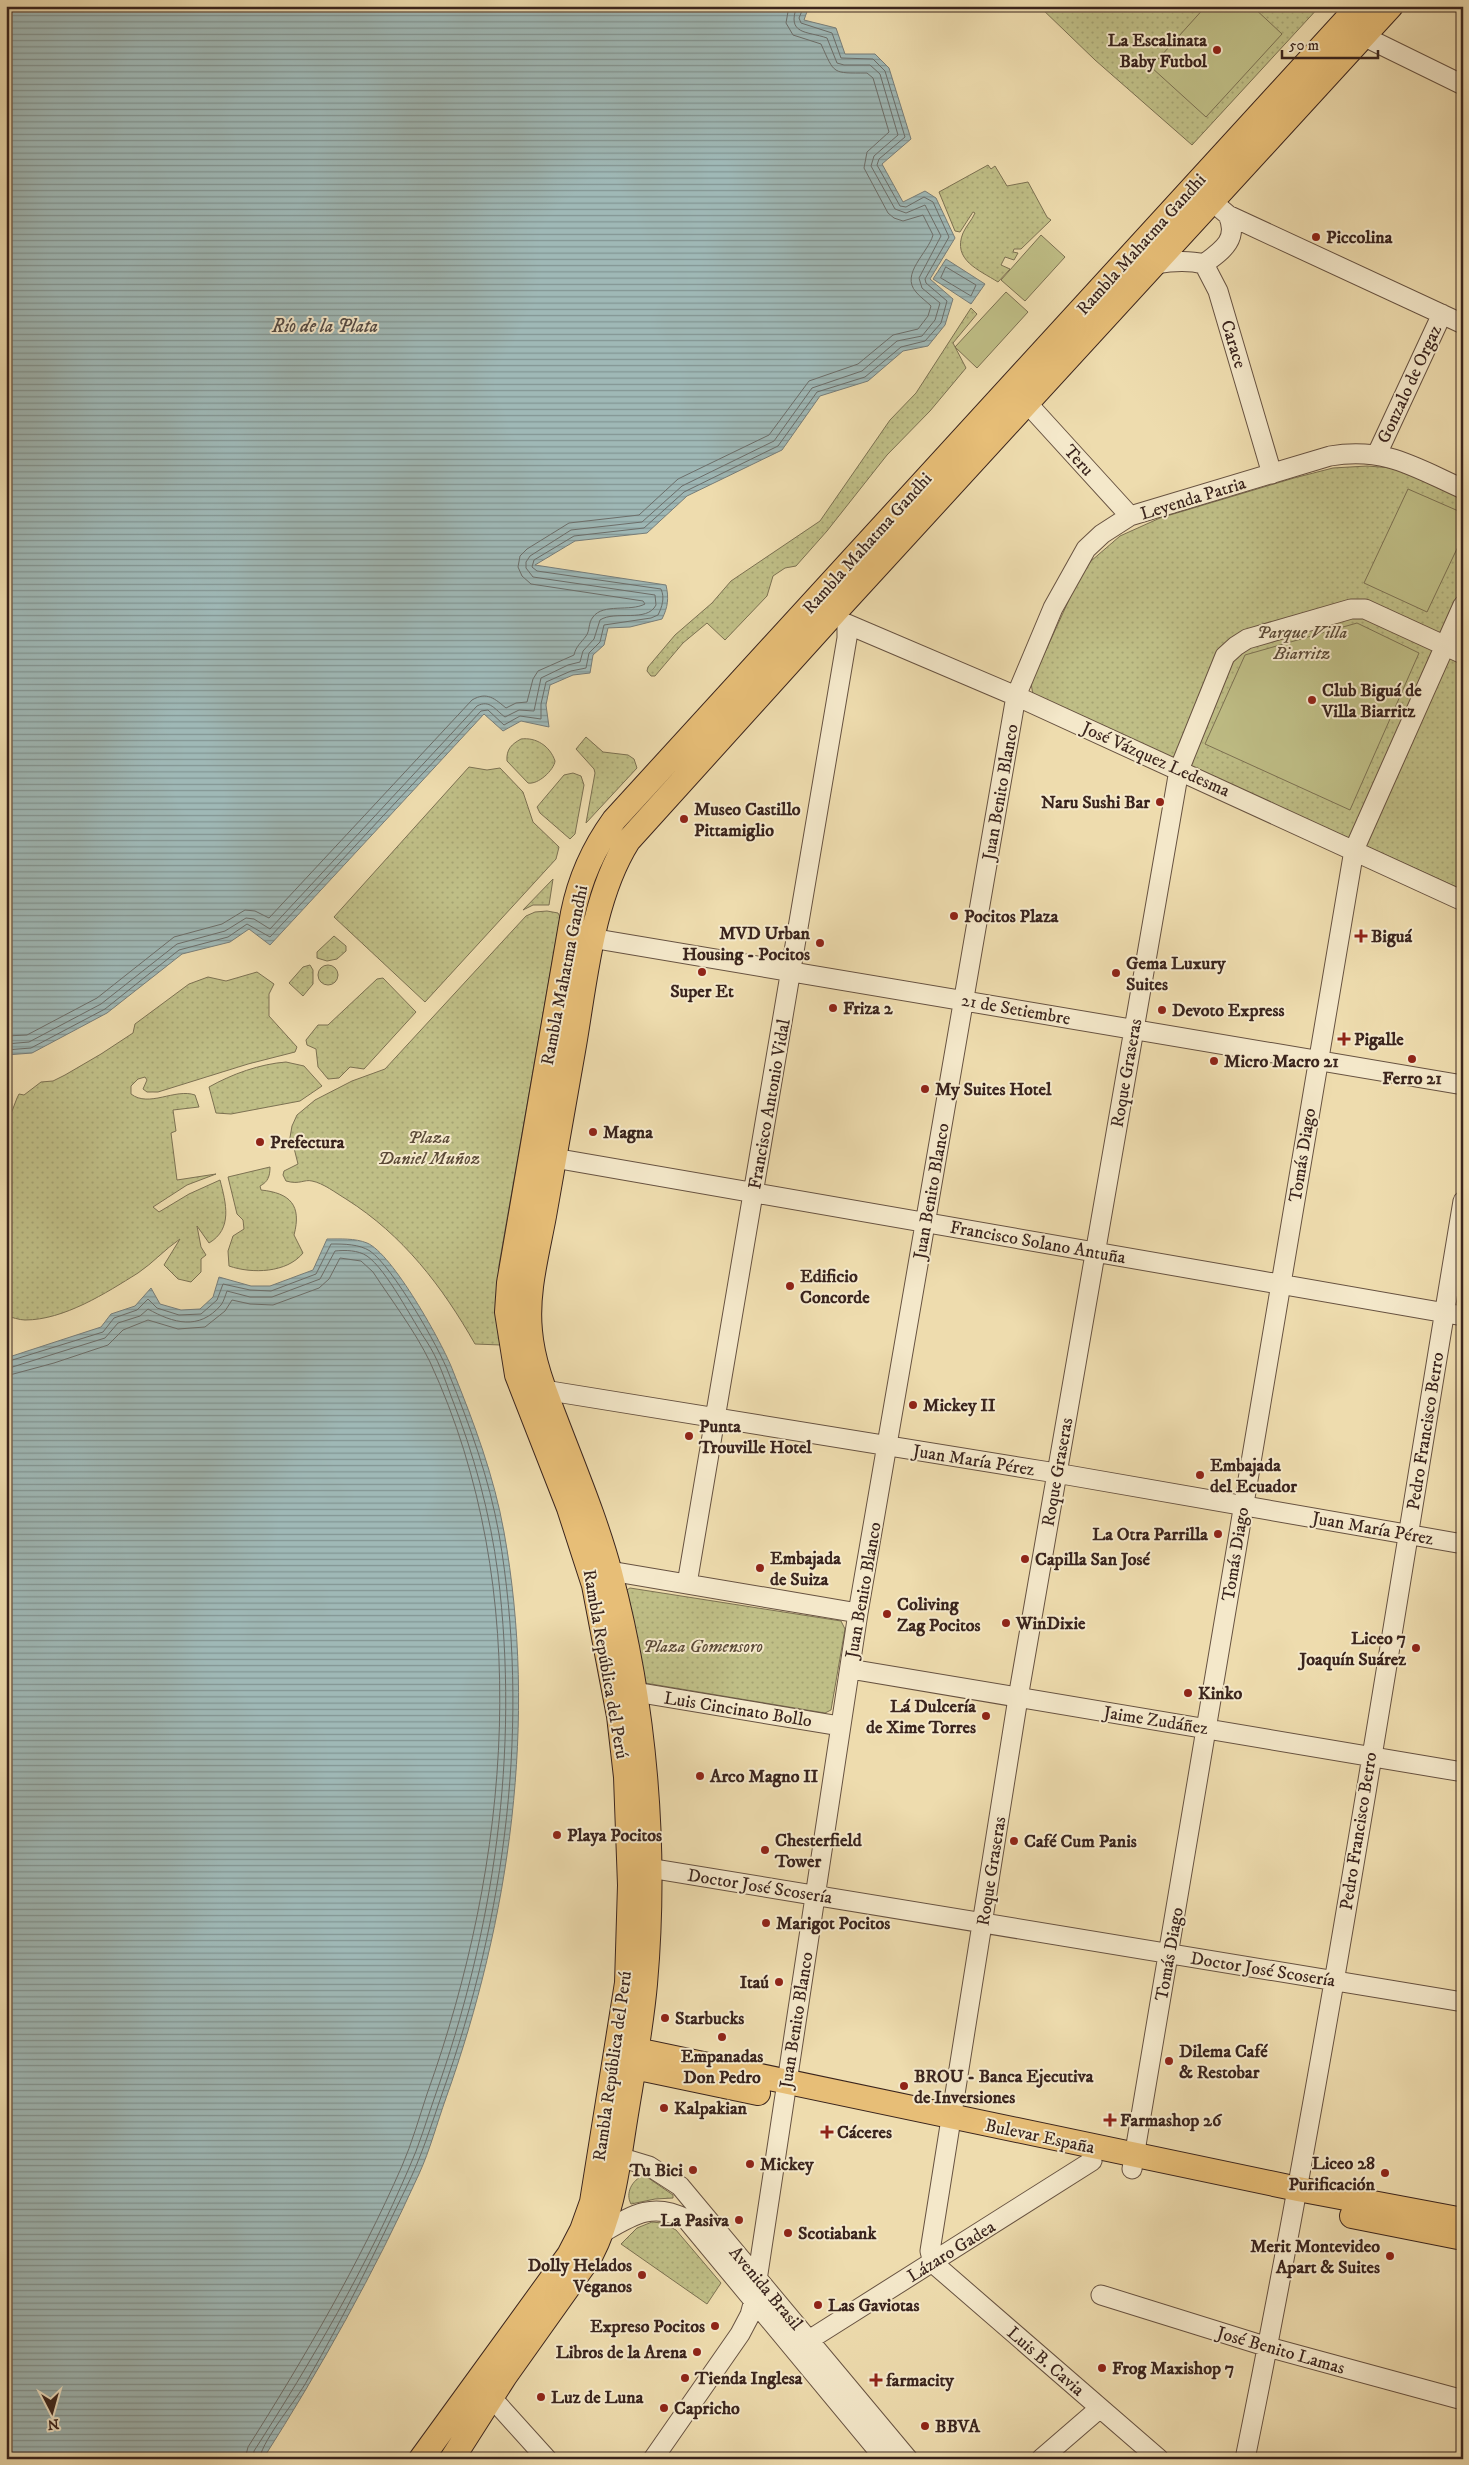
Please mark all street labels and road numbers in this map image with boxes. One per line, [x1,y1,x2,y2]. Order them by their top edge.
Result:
street label: Rambla Mahatma Gandhi [1072,169,1211,320]
street label: Carace [1215,318,1251,371]
street label: Gonzalo de Orgaz [1373,322,1447,447]
street label: Teru [1058,440,1098,481]
street label: Rambla Mahatma Gandhi [798,468,937,619]
street label: Leyenda Patria [1138,472,1249,525]
street label: José Vázquez Ledesma [1076,717,1233,803]
street label: Juan Benito Blanco [978,722,1024,864]
street label: Rambla Mahatma Gandhi [537,883,593,1067]
street label: 21 de Setiembre [960,990,1072,1030]
street label: Francisco Antonio Vidal [744,1017,796,1191]
street label: Roque Graseras [1107,1017,1147,1129]
street label: Tomás Diago [1285,1106,1321,1204]
street label: Juan Benito Blanco [909,1121,955,1263]
street label: Francisco Solano Antuña [948,1217,1128,1269]
street label: Pedro Francisco Berro [1403,1350,1449,1512]
street label: Roque Graseras [1038,1416,1078,1528]
street label: Juan María Pérez [909,1440,1036,1482]
street label: Tomás Diago [1218,1505,1254,1603]
street label: Juan María Pérez [1308,1507,1435,1551]
street label: Juan Benito Blanco [841,1520,887,1662]
street label: Rambla República del Perú [578,1568,633,1761]
street label: Luis Cincinato Bollo [662,1687,814,1733]
street label: Jaime Zudáñez [1100,1702,1210,1740]
street label: Pedro Francisco Berro [1336,1750,1382,1912]
street label: Roque Graseras [972,1815,1011,1927]
street label: Doctor José Scosería [686,1865,834,1909]
street label: Tomás Diago [1151,1905,1189,2003]
street label: Doctor José Scosería [1189,1948,1337,1992]
street label: Juan Benito Blanco [775,1950,819,2092]
street label: Rambla República del Perú [589,1969,637,2163]
street label: Bulevar España [983,2115,1097,2159]
street label: Lázaro Gadea [903,2216,1000,2288]
street label: Avenida Brasil [724,2242,807,2335]
street label: Luis B. Cavia [1002,2322,1089,2402]
street label: José Benito Lamas [1212,2322,1347,2380]

